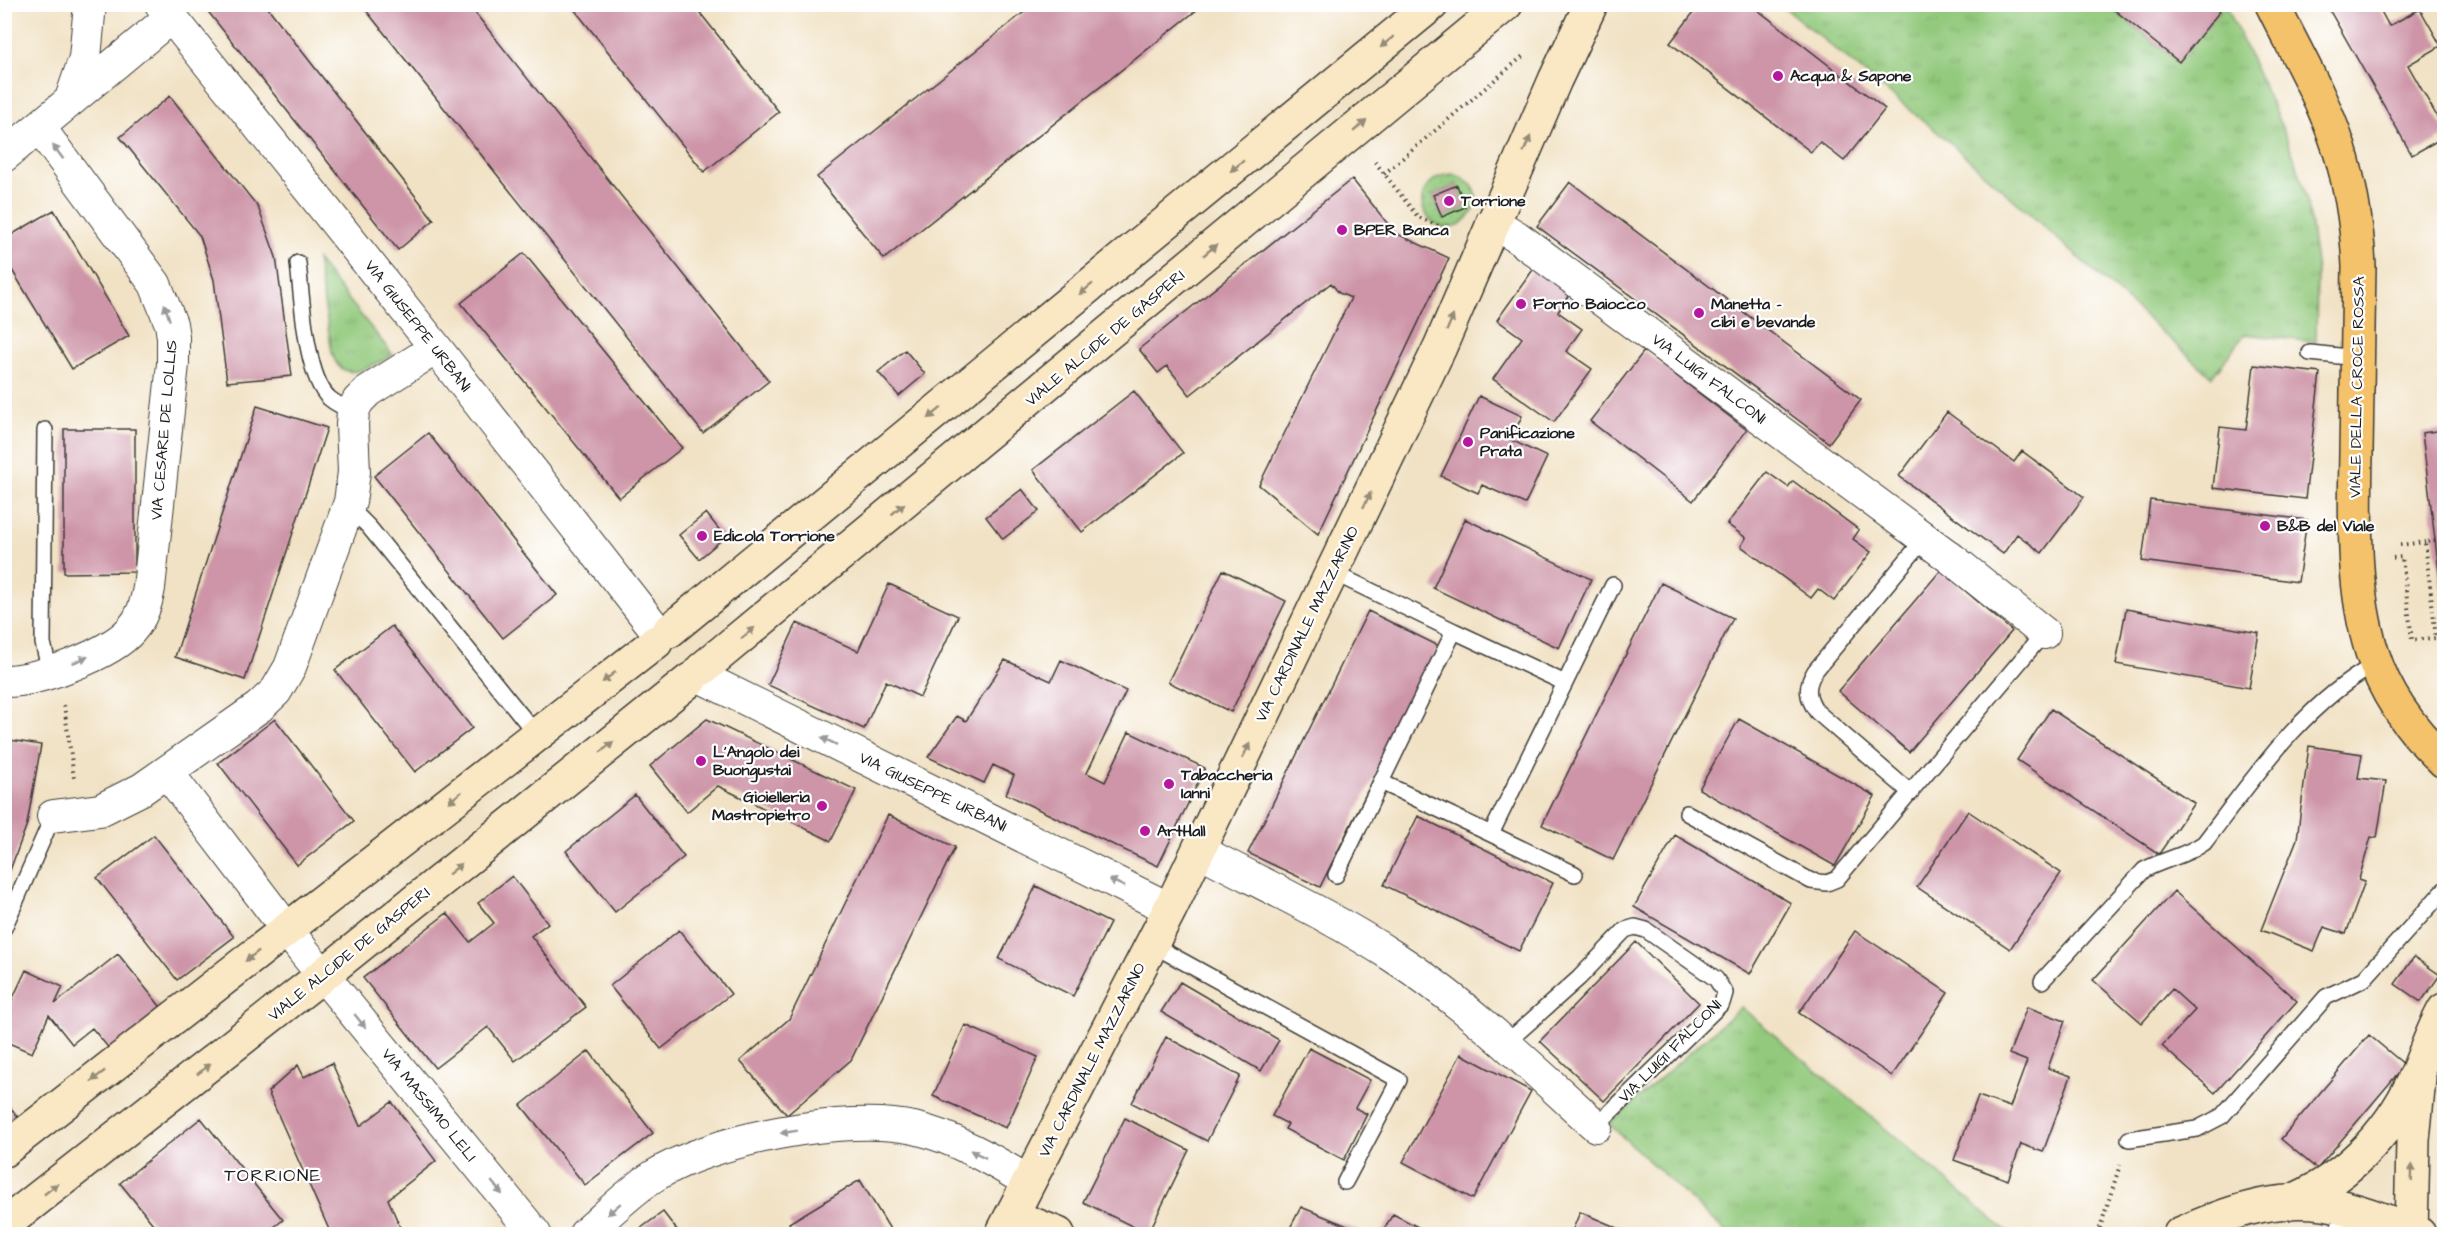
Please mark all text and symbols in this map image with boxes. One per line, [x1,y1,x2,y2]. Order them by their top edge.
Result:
one-way arrow [1379,35,1395,48]
place label: Acqua & Sapone [1790,65,1912,87]
marker: Acqua & Sapone [1771,69,1785,83]
one-way arrow [1352,119,1368,132]
one-way arrow [1523,136,1532,153]
one-way arrow [52,144,64,160]
one-way arrow [1229,159,1244,171]
place label: Torrione [1460,190,1526,212]
marker: Torrione [1442,194,1456,208]
place label: BPER Banca [1354,219,1450,241]
marker: BPER Banca [1335,223,1349,237]
one-way arrow [1202,244,1218,257]
street label: VIA GIUSEPPE URBANI [359,255,477,397]
street label: VIALE ALCIDE DE GASPERI [1020,265,1190,411]
street label: VIALE DELLA CROCE ROSSA [2344,276,2370,498]
one-way arrow [1079,282,1094,295]
place label: Forno Baiocco [1533,293,1647,315]
place label: Manetta - cibi e bevande [1711,293,1816,333]
marker: Forno Baiocco [1514,297,1528,311]
one-way arrow [162,303,171,321]
marker: Manetta - cibi e bevande [1692,306,1706,320]
one-way arrow [1445,314,1455,332]
street label: VIA LUIGI FALCONI [1647,329,1771,429]
street label: VIA CESARE DE LOLLIS [145,339,183,521]
one-way arrow [927,406,943,419]
place label: Panificazione Prata [1480,422,1575,462]
marker: Panificazione Prata [1461,435,1475,449]
one-way arrow [1362,491,1371,508]
one-way arrow [890,502,906,515]
place label: B&B del Viale [2277,515,2375,537]
marker: B&B del Viale [2258,519,2272,533]
street label: VIA CARDINALE MAZZARINO [1250,522,1364,726]
place label: Edicola Torrione [714,525,835,547]
marker: Edicola Torrione [695,529,709,543]
one-way arrow [740,627,755,640]
one-way arrow [72,655,90,665]
one-way arrow [601,671,617,684]
one-way arrow [821,736,838,745]
one-way arrow [600,741,615,754]
place label: L'Angolo dei Buongustai [713,741,800,783]
one-way arrow [1241,743,1251,760]
street label: VIA GIUSEPPE URBANI [855,747,1011,837]
marker: L'Angolo dei Buongustai [694,754,708,768]
place label: Tabaccheria Ianni [1180,764,1273,804]
marker: Tabaccheria Ianni [1162,777,1176,791]
place label: Gioielleria Mastropietro [712,786,811,826]
one-way arrow [448,791,463,803]
marker: Gioielleria Mastropietro [815,799,829,813]
place label: ArtHall [1157,820,1206,842]
marker: ArtHall [1138,824,1152,838]
one-way arrow [447,863,462,876]
one-way arrow [1109,878,1126,888]
street label: VIALE ALCIDE DE GASPERI [263,882,435,1026]
one-way arrow [244,949,259,961]
street label: VIA CARDINALE MAZZARINO [1033,959,1151,1161]
street label: VIA LUIGI FALCONI [1613,994,1727,1108]
one-way arrow [353,1013,366,1028]
street label: VIA MASSIMO LELI [376,1044,482,1166]
one-way arrow [196,1062,212,1075]
one-way arrow [91,1070,106,1082]
one-way arrow [779,1127,798,1136]
one-way arrow [969,1149,986,1158]
district label: TORRIONE [224,1163,322,1188]
one-way arrow [2408,1163,2417,1182]
one-way arrow [490,1180,503,1196]
one-way arrow [42,1183,58,1195]
one-way arrow [607,1202,622,1215]

